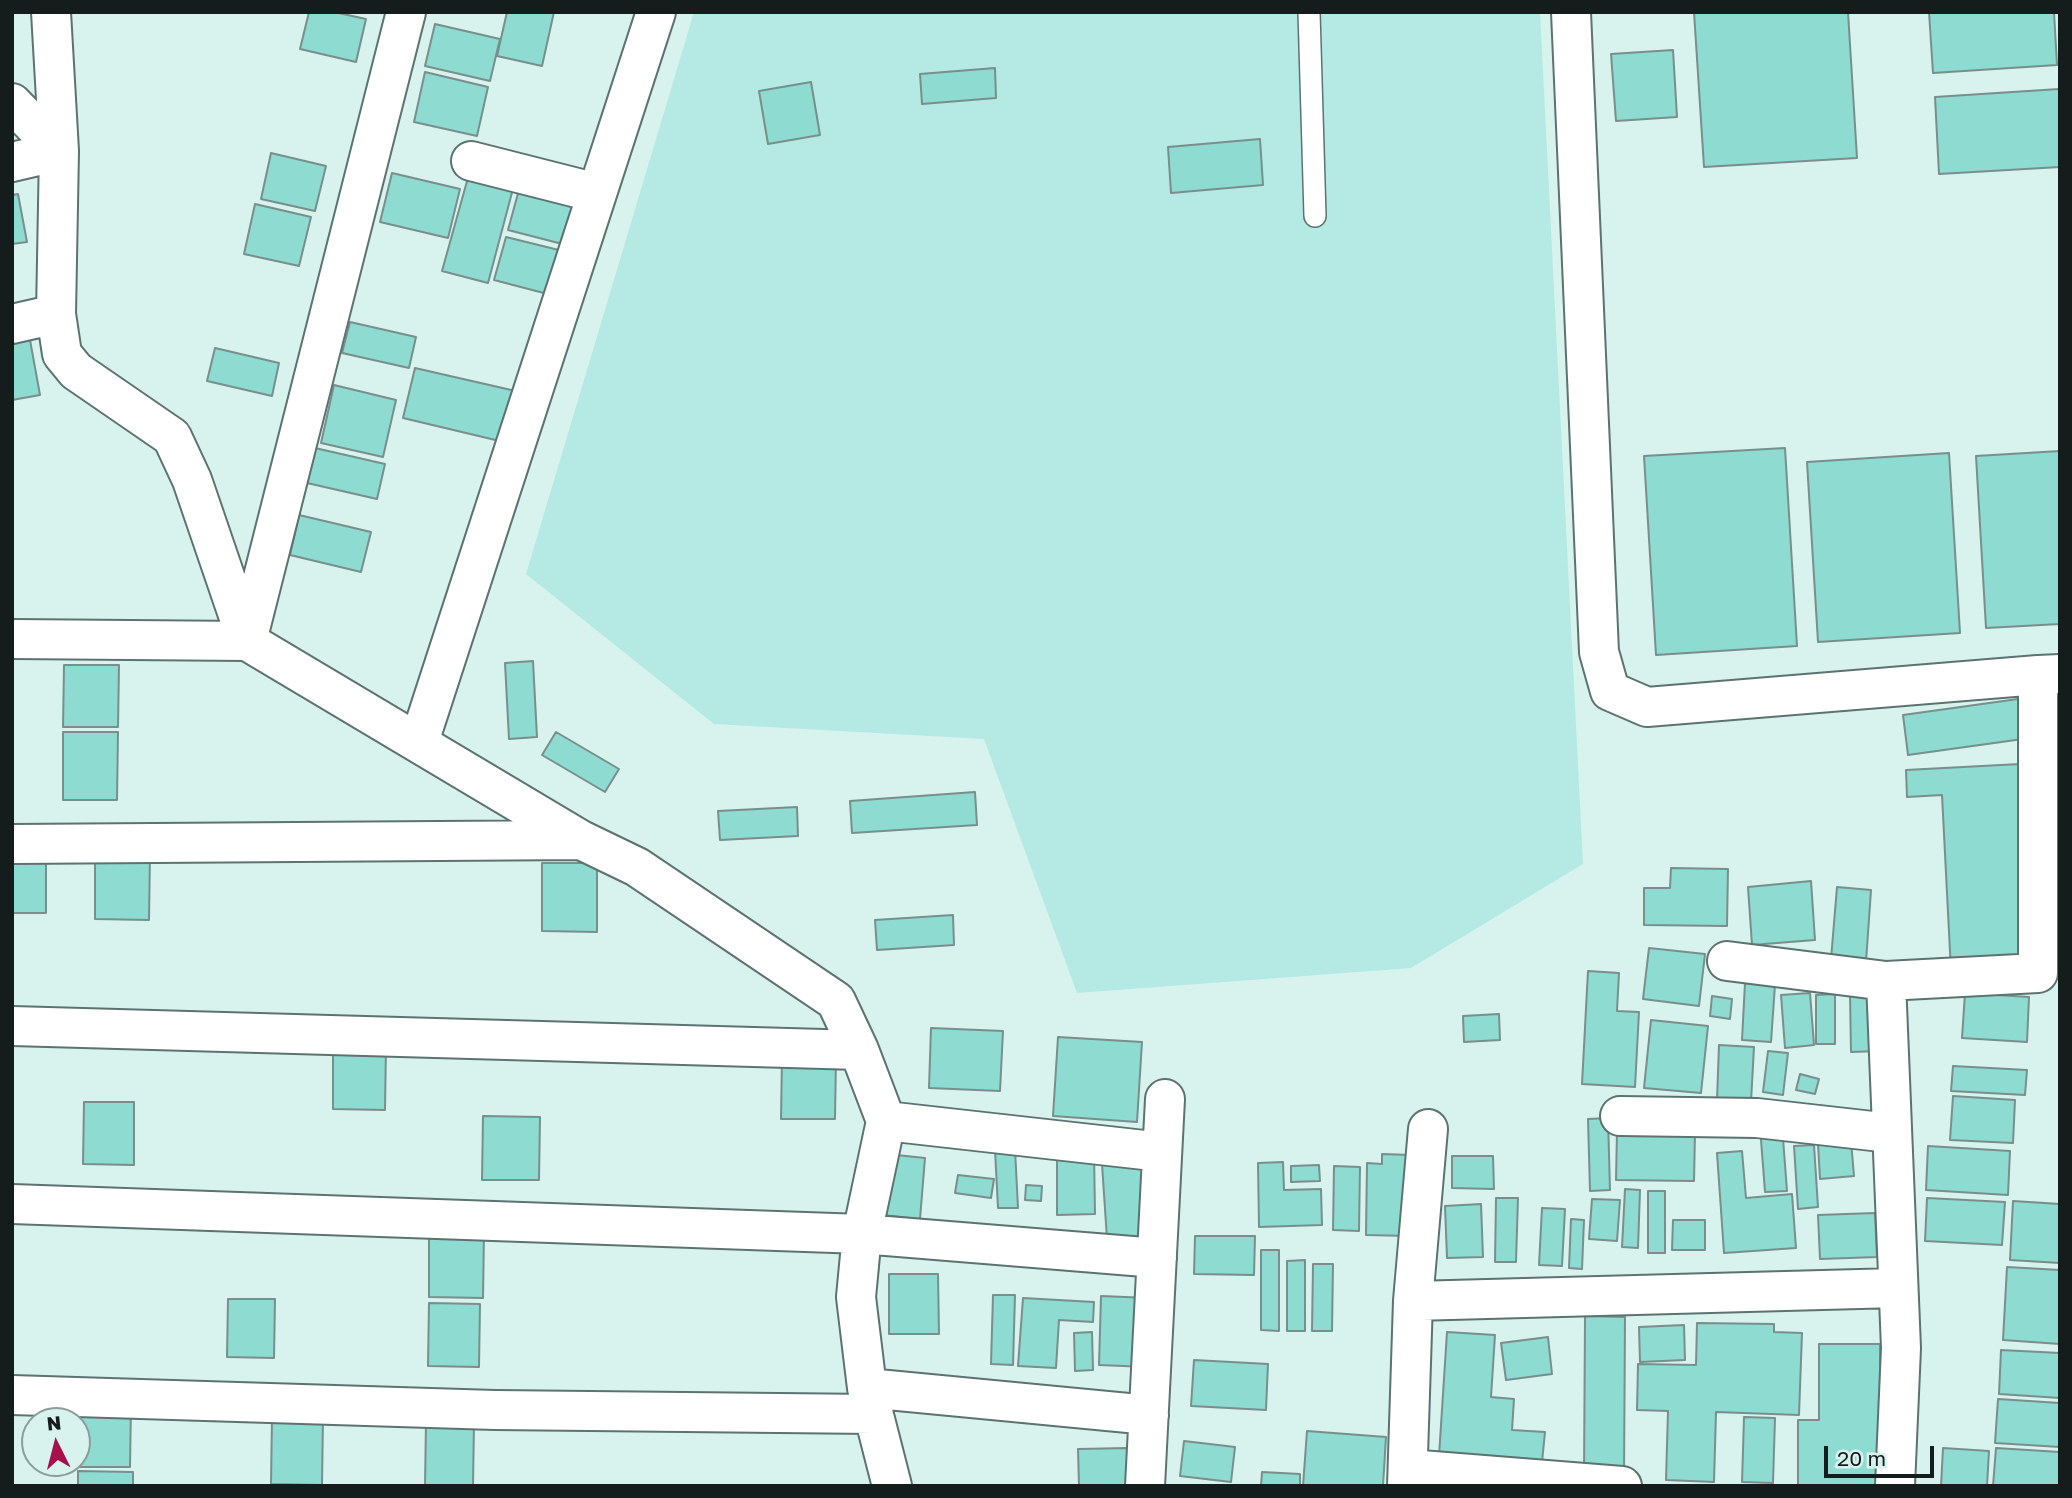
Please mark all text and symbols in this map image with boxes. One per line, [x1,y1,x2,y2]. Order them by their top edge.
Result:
north arrow [21,1407,91,1477]
text: N [46,1410,62,1435]
scale bar [1827,1432,1937,1476]
text: 20 m [1837,1445,1886,1471]

